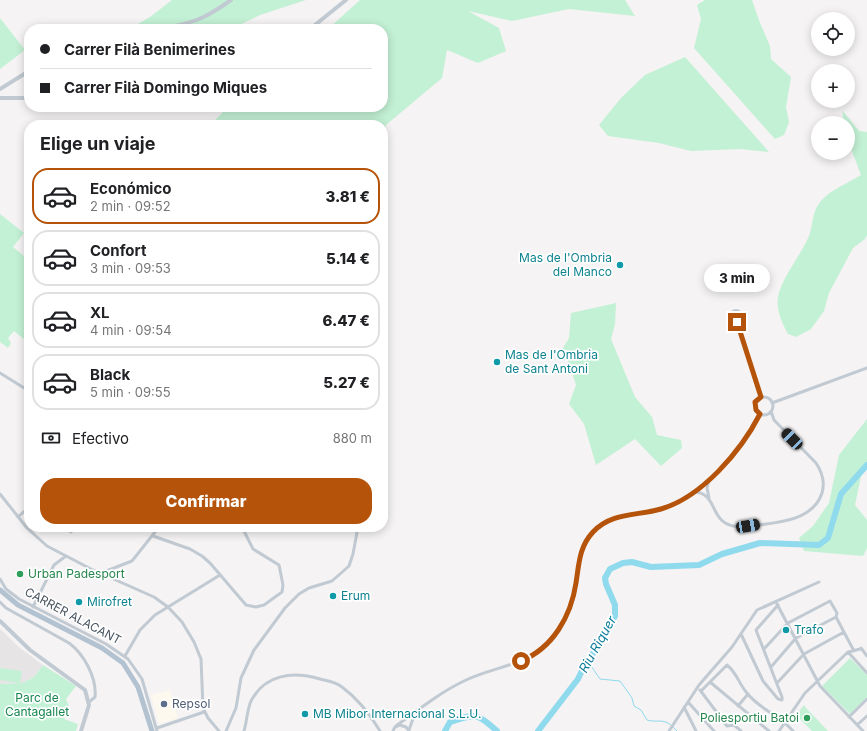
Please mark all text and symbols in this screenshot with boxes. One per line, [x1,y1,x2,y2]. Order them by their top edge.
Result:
map controls [811,12,855,160]
button: locate [811,12,855,56]
text: Carrer Filà Benimerines [64,40,235,59]
button: + [811,64,855,108]
text: Carrer Filà Domingo Miques [64,78,267,97]
button: − [811,116,855,160]
text: Elige un viaje [40,133,155,154]
icon: car [42,178,78,214]
text: Económico [90,179,171,198]
text: 3.81 € [325,187,370,206]
text: 2 min · 09:52 [90,198,171,214]
icon: car [42,240,78,276]
text: Confort [90,241,146,260]
text: 5.14 € [326,249,370,268]
place label: Mas de l'Ombria del Manco [519,250,612,279]
text: 3 min · 09:53 [90,260,171,276]
marker: Mas de l'Ombria del Manco [615,260,625,270]
callout: 3 min [704,264,770,292]
text: 3 min [719,270,755,286]
icon: car [42,302,78,338]
text: XL [90,303,110,322]
text: 6.47 € [322,311,370,330]
route end [728,313,746,331]
text: 4 min · 09:54 [90,322,172,338]
place label: Mas de l'Ombria de Sant Antoni [505,347,598,376]
marker: Mas de l'Ombria de Sant Antoni [492,357,502,367]
icon: car [42,364,78,400]
text: Black [90,365,130,384]
text: 5.27 € [323,373,370,392]
text: 5 min · 09:55 [90,384,171,400]
car [779,426,805,452]
icon: cash [40,427,62,449]
text: Efectivo [72,429,129,448]
text: 880 m [333,430,372,446]
button: Confirmar [40,478,372,524]
car [735,518,761,534]
place label: Urban Padesport [28,566,125,581]
marker: Urban Padesport [15,569,25,579]
street label: CARRER ALACANT [22,584,124,647]
place label: Erum [341,588,370,603]
marker: Erum [328,591,338,601]
place label: Mirofret [87,594,132,609]
marker: Mirofret [74,597,84,607]
water label: Riu Riquer [575,612,620,675]
place label: Trafo [794,622,824,637]
marker: Trafo [781,625,791,635]
route start [512,652,530,670]
park label: Parc de Cantagallet [5,690,69,719]
place label: Repsol [172,696,210,711]
marker: Repsol [159,699,169,709]
place label: MB Mibor Internacional S.L.U. [313,706,481,721]
marker: MB Mibor Internacional S.L.U. [300,709,310,719]
place label: Poliesportiu Batoi [700,710,799,725]
marker: Poliesportiu Batoi [802,713,812,723]

